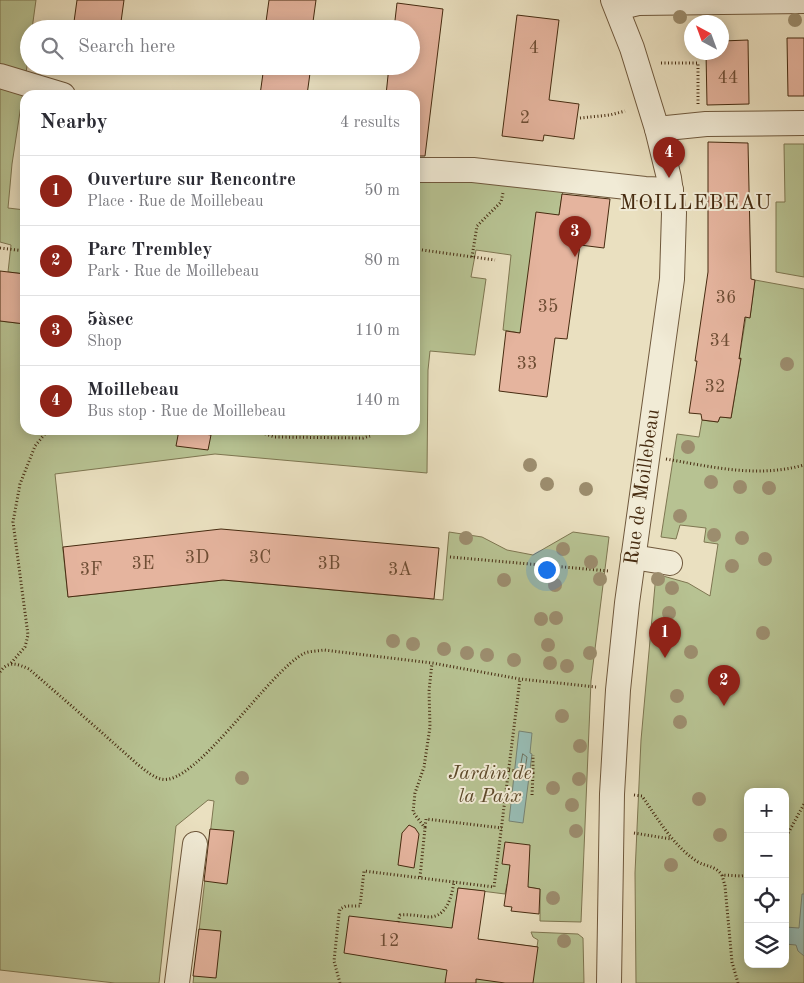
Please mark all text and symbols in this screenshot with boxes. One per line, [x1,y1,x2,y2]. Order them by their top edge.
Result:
north arrow [684,15,729,60]
search box [20,20,420,75]
icon: search [38,34,66,62]
text: Search here [78,38,175,57]
house number: 4 [529,39,539,57]
house number: 44 [718,69,738,87]
house number: 2 [520,109,530,127]
text: Nearby [40,112,108,133]
text: 4 results [340,115,400,131]
pin: 4 [653,137,685,178]
text: Ouverture sur Rencontre [87,171,296,190]
text: 1 [51,183,61,199]
text: 50 m [364,183,400,199]
district label: MOILLEBEAU [620,193,772,214]
text: Place · Rue de Moillebeau [87,194,264,210]
pin: 3 [559,216,591,257]
text: Parc Trembley [87,241,212,260]
text: 2 [51,253,61,269]
text: 80 m [364,253,400,269]
text: Park · Rue de Moillebeau [87,264,259,280]
house number: 36 [716,289,736,307]
house number: 35 [538,298,558,316]
text: 5àsec [87,311,134,330]
text: 3 [51,323,61,339]
text: 110 m [355,323,400,339]
house number: 34 [710,332,730,350]
text: Shop [87,334,122,350]
house number: 33 [517,355,537,373]
house number: 32 [705,378,725,396]
text: Moillebeau [87,381,179,400]
text: 4 [51,393,61,409]
text: 140 m [355,393,400,409]
text: Bus stop · Rue de Moillebeau [87,404,286,420]
street label: Rue de Moillebeau [622,407,664,566]
house number: 3D [185,549,209,567]
house number: 3C [249,549,271,567]
house number: 3E [132,555,154,573]
house number: 3B [318,555,340,573]
your location [534,557,560,583]
house number: 3F [80,561,102,579]
house number: 3A [388,561,412,579]
pin: 1 [649,617,681,658]
pin: 2 [708,665,740,706]
park label: Jardin de la Paix [448,764,532,807]
map controls [744,788,789,968]
button: + [744,788,789,833]
button: − [744,833,789,878]
button: locate [744,878,789,923]
button: layers [744,923,789,968]
house number: 12 [379,932,399,950]

